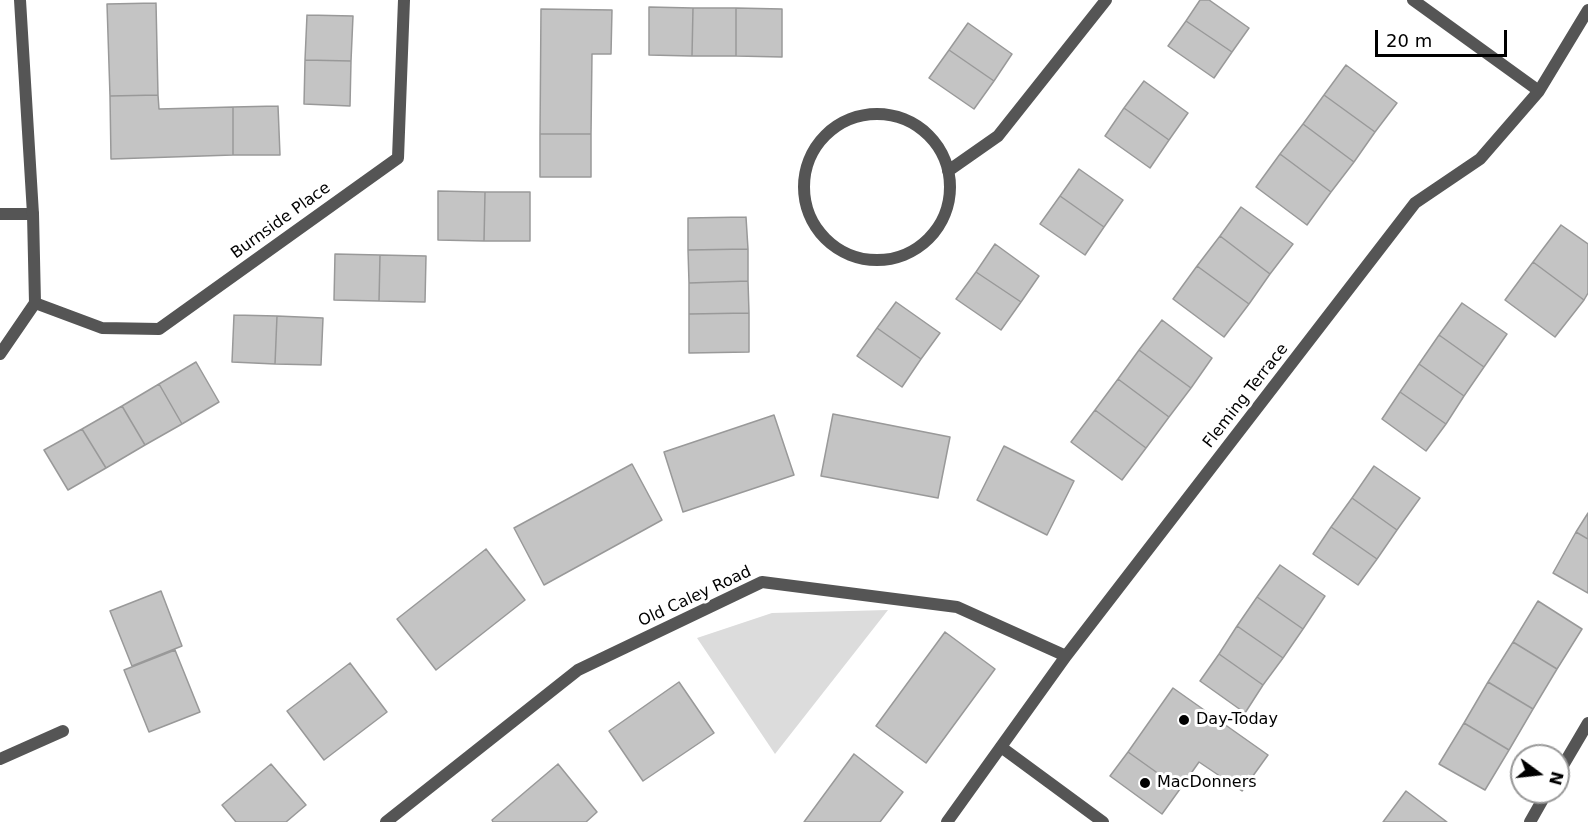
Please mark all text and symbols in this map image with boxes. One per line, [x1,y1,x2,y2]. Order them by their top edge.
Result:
scale bar [1378,18,1510,56]
text: 20 m [1386,30,1432,51]
street label: Burnside Place [228,179,334,263]
street label: Fleming Terrace [1199,340,1293,452]
street label: Old Caley Road [636,562,754,632]
place label: Day-Today [1196,710,1278,730]
marker: Day-Today [1177,713,1191,727]
north arrow [1510,744,1570,804]
text: N [1545,769,1567,787]
place label: MacDonners [1157,773,1257,793]
marker: MacDonners [1138,776,1152,790]

